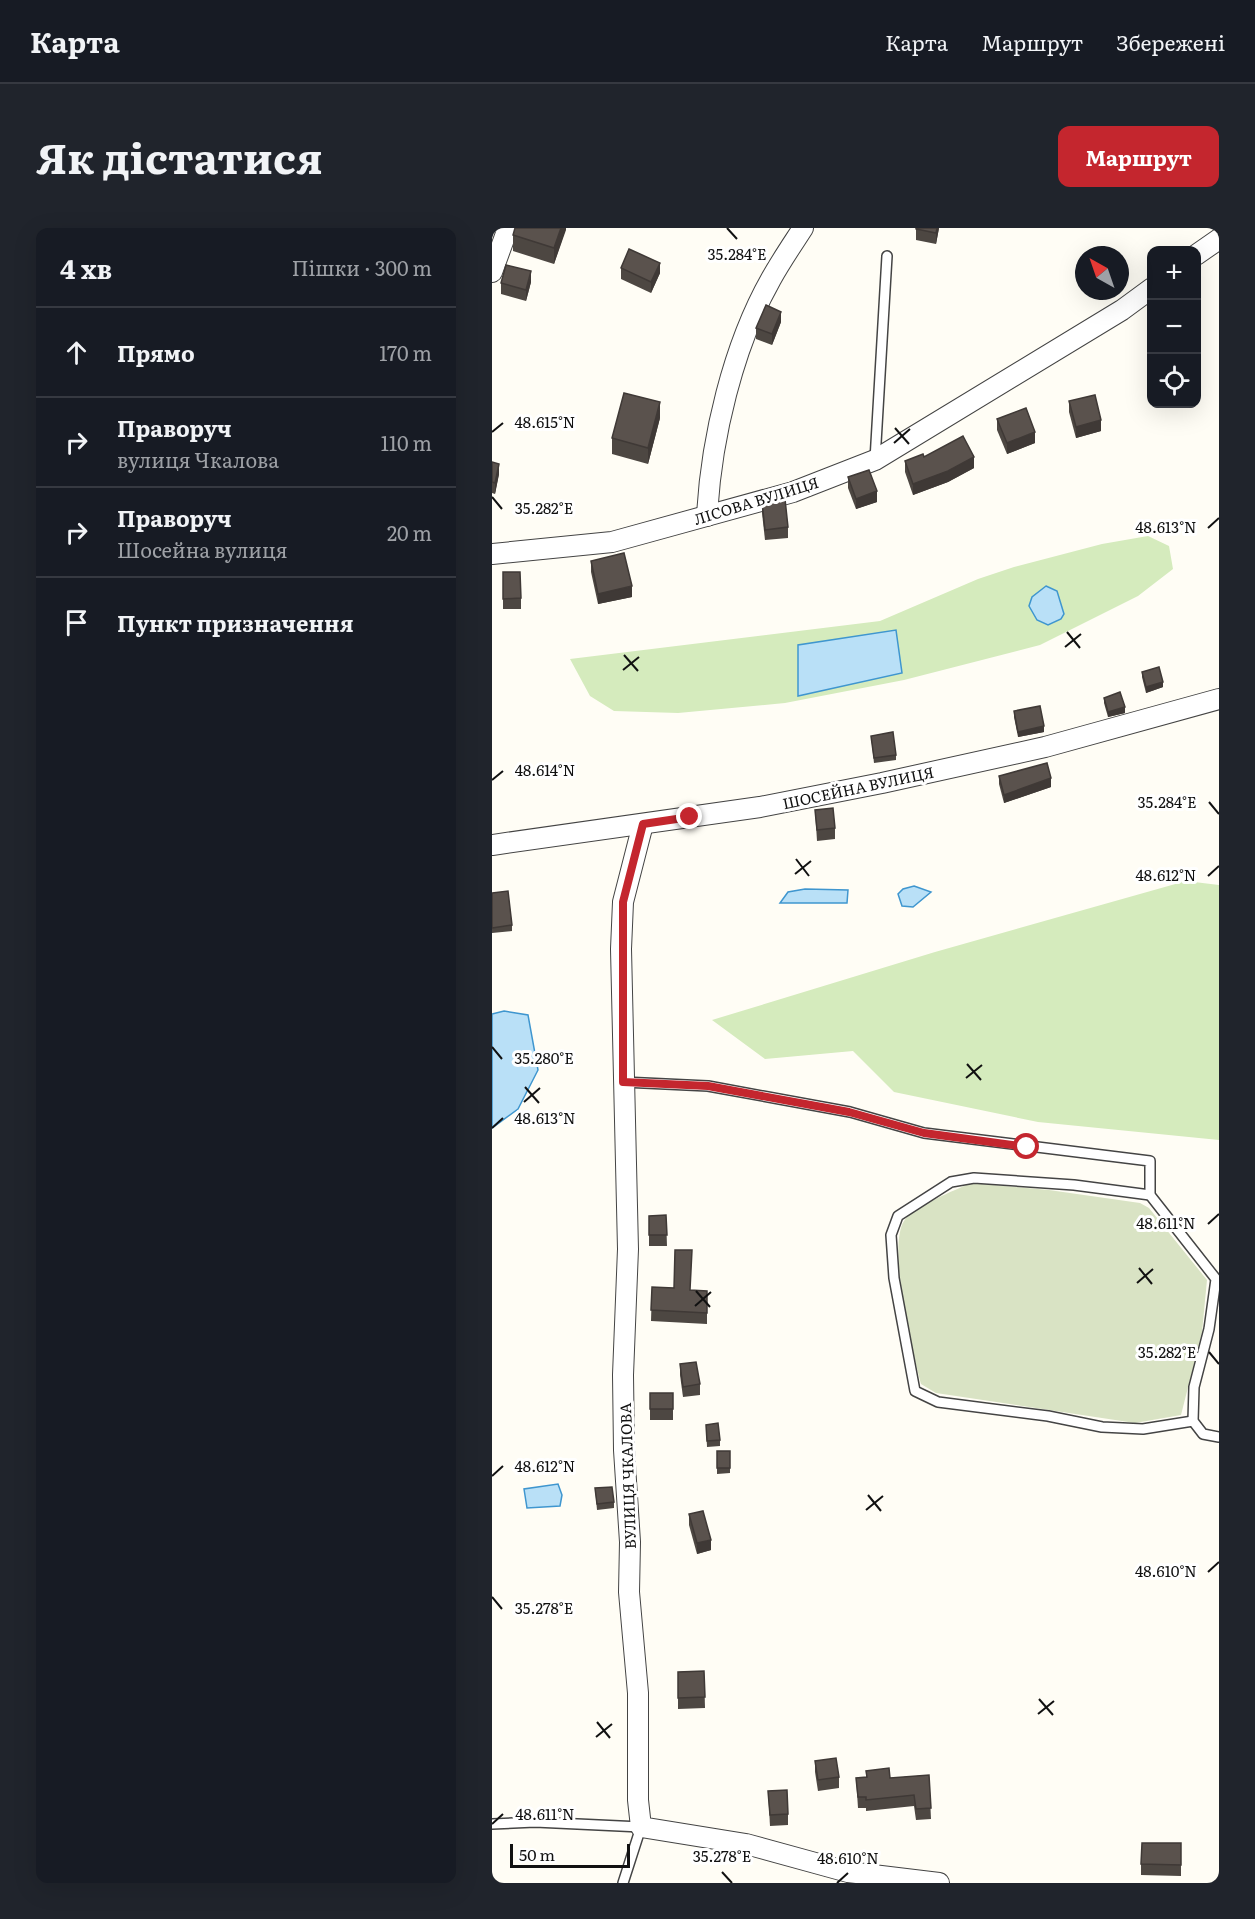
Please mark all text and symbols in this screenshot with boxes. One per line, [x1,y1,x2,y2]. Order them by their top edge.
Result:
text: Карта [30,20,120,62]
text: Карта [885,26,948,57]
text: Маршрут [981,26,1083,57]
text: Збережені [1116,26,1225,57]
text: Як дістатися [36,125,323,187]
button: Маршрут [1058,126,1219,187]
text: 35.284°E [708,242,767,265]
north arrow [1075,246,1129,300]
map controls [1147,246,1201,408]
button: + [1147,246,1201,300]
text: 4 хв [60,248,112,287]
text: Пішки · 300 m [292,252,432,282]
button: − [1147,300,1201,354]
icon: ahead [60,336,93,369]
text: Прямо [117,336,195,369]
text: 170 m [379,337,432,367]
button: locate [1147,354,1201,408]
text: 48.615°N [515,410,575,433]
text: Праворуч [117,411,232,444]
icon: right [60,426,93,459]
text: 110 m [381,427,432,457]
text: вулиця Чкалова [117,444,279,474]
street label: ЛІСОВА ВУЛИЦЯ [691,470,821,530]
text: 35.282°E [515,496,573,519]
text: Праворуч [117,501,232,534]
text: 48.613°N [1135,515,1197,538]
icon: right [60,516,93,549]
text: 20 m [387,517,432,547]
text: Шосейна вулиця [117,534,288,564]
icon: arrive [60,606,93,639]
text: Пункт призначення [117,606,354,639]
text: 48.614°N [515,758,575,781]
street label: ШОСЕЙНА ВУЛИЦЯ [780,760,936,814]
text: 35.284°E [1138,790,1197,813]
route end [676,803,702,829]
text: 48.612°N [1136,863,1196,886]
text: 35.280°E [514,1046,574,1069]
text: 48.613°N [514,1106,576,1129]
route start [1013,1133,1039,1159]
text: 48.611°N [1136,1211,1196,1234]
text: 35.282°E [1138,1340,1196,1363]
street label: ВУЛИЦЯ ЧКАЛОВА [613,1402,641,1550]
text: 48.612°N [515,1454,575,1477]
text: 48.610°N [1135,1559,1197,1582]
text: 35.278°E [515,1596,573,1619]
text: 48.611°N [515,1802,575,1825]
scale bar [510,1841,630,1868]
text: 50 m [519,1842,555,1866]
text: 35.278°E [693,1844,751,1867]
text: 48.610°N [817,1846,879,1869]

